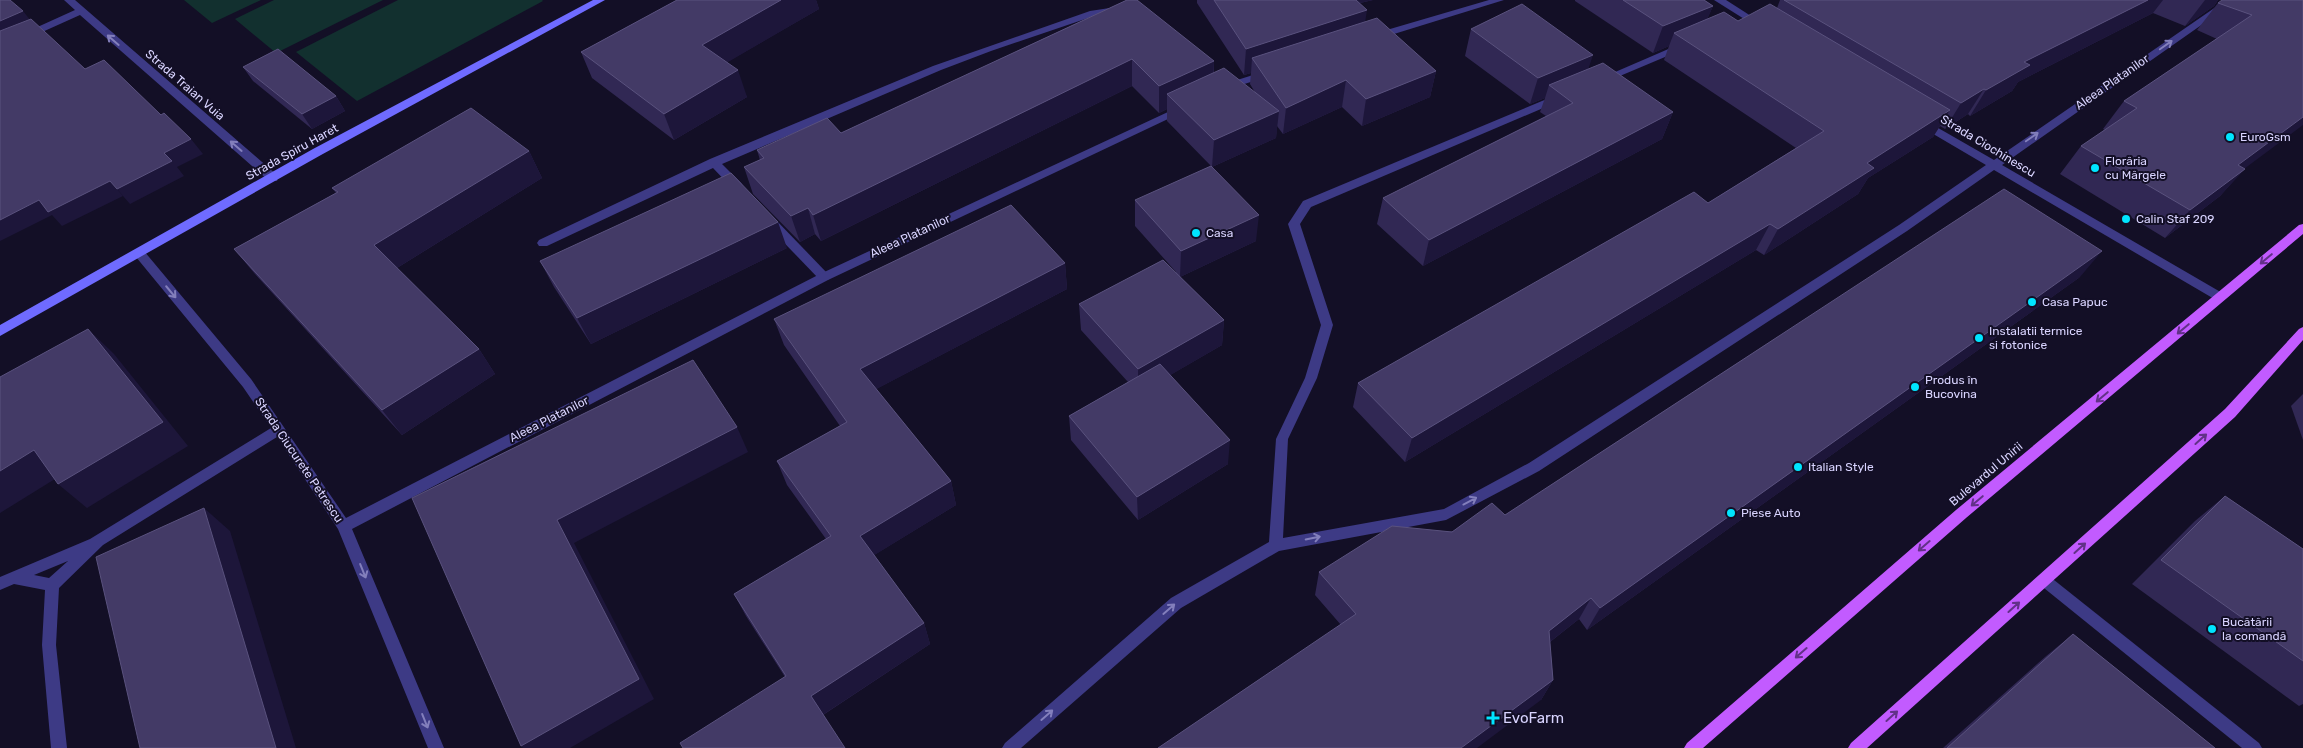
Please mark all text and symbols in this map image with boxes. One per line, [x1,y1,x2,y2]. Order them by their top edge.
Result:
one-way arrow [107,34,120,45]
one-way arrow [2159,40,2173,50]
street label: Strada Traian Vuia [143,47,227,123]
street label: Aleea Platanilor [2072,51,2152,113]
street label: Strada Ciochinescu [1938,112,2038,180]
street label: Strada Spiru Haret [243,121,341,183]
place label: EuroGsm [2240,130,2291,144]
marker: EuroGsm [2224,131,2236,143]
one-way arrow [2025,132,2039,142]
one-way arrow [230,141,243,152]
place label: Florăria cu Mărgele [2105,154,2166,182]
marker: Florăria cu Mărgele [2089,162,2101,174]
street label: Aleea Platanilor [868,211,953,261]
place label: Calin Staf 209 [2136,212,2214,226]
marker: Calin Staf 209 [2120,213,2132,225]
place label: Casa [1206,226,1233,240]
marker: Casa [1190,227,1202,239]
one-way arrow [2259,253,2272,264]
one-way arrow [165,285,176,298]
place label: Casa Papuc [2042,295,2108,309]
marker: Casa Papuc [2026,296,2038,308]
one-way arrow [2177,323,2190,335]
place label: Instalatii termice si fotonice [1989,324,2083,352]
marker: Instalatii termice si fotonice [1973,332,1985,344]
place label: Produs în Bucovina [1925,373,1978,401]
marker: Produs în Bucovina [1909,381,1921,393]
one-way arrow [2096,391,2109,402]
street label: Aleea Platanilor [507,393,591,445]
street label: Strada Ciucurete Petrescu [252,395,346,525]
one-way arrow [2194,433,2207,445]
street label: Bulevardul Unirii [1947,439,2026,509]
place label: Italian Style [1808,460,1874,474]
marker: Italian Style [1792,461,1804,473]
one-way arrow [1971,495,1984,506]
one-way arrow [1463,496,1478,506]
place label: Piese Auto [1741,506,1801,520]
marker: Piese Auto [1725,507,1737,519]
one-way arrow [1305,533,1321,543]
one-way arrow [1918,541,1931,552]
one-way arrow [2073,542,2086,554]
one-way arrow [358,563,368,578]
one-way arrow [2007,602,2020,613]
one-way arrow [1163,603,1176,615]
place label: Bucătării la comandă [2222,615,2286,643]
marker: Bucătării la comandă [2206,623,2218,635]
one-way arrow [1795,647,1808,659]
place label: EvoFarm [1503,709,1564,727]
one-way arrow [1040,710,1053,721]
one-way arrow [1886,710,1899,721]
marker: EvoFarm [1487,712,1499,724]
one-way arrow [420,713,430,728]

